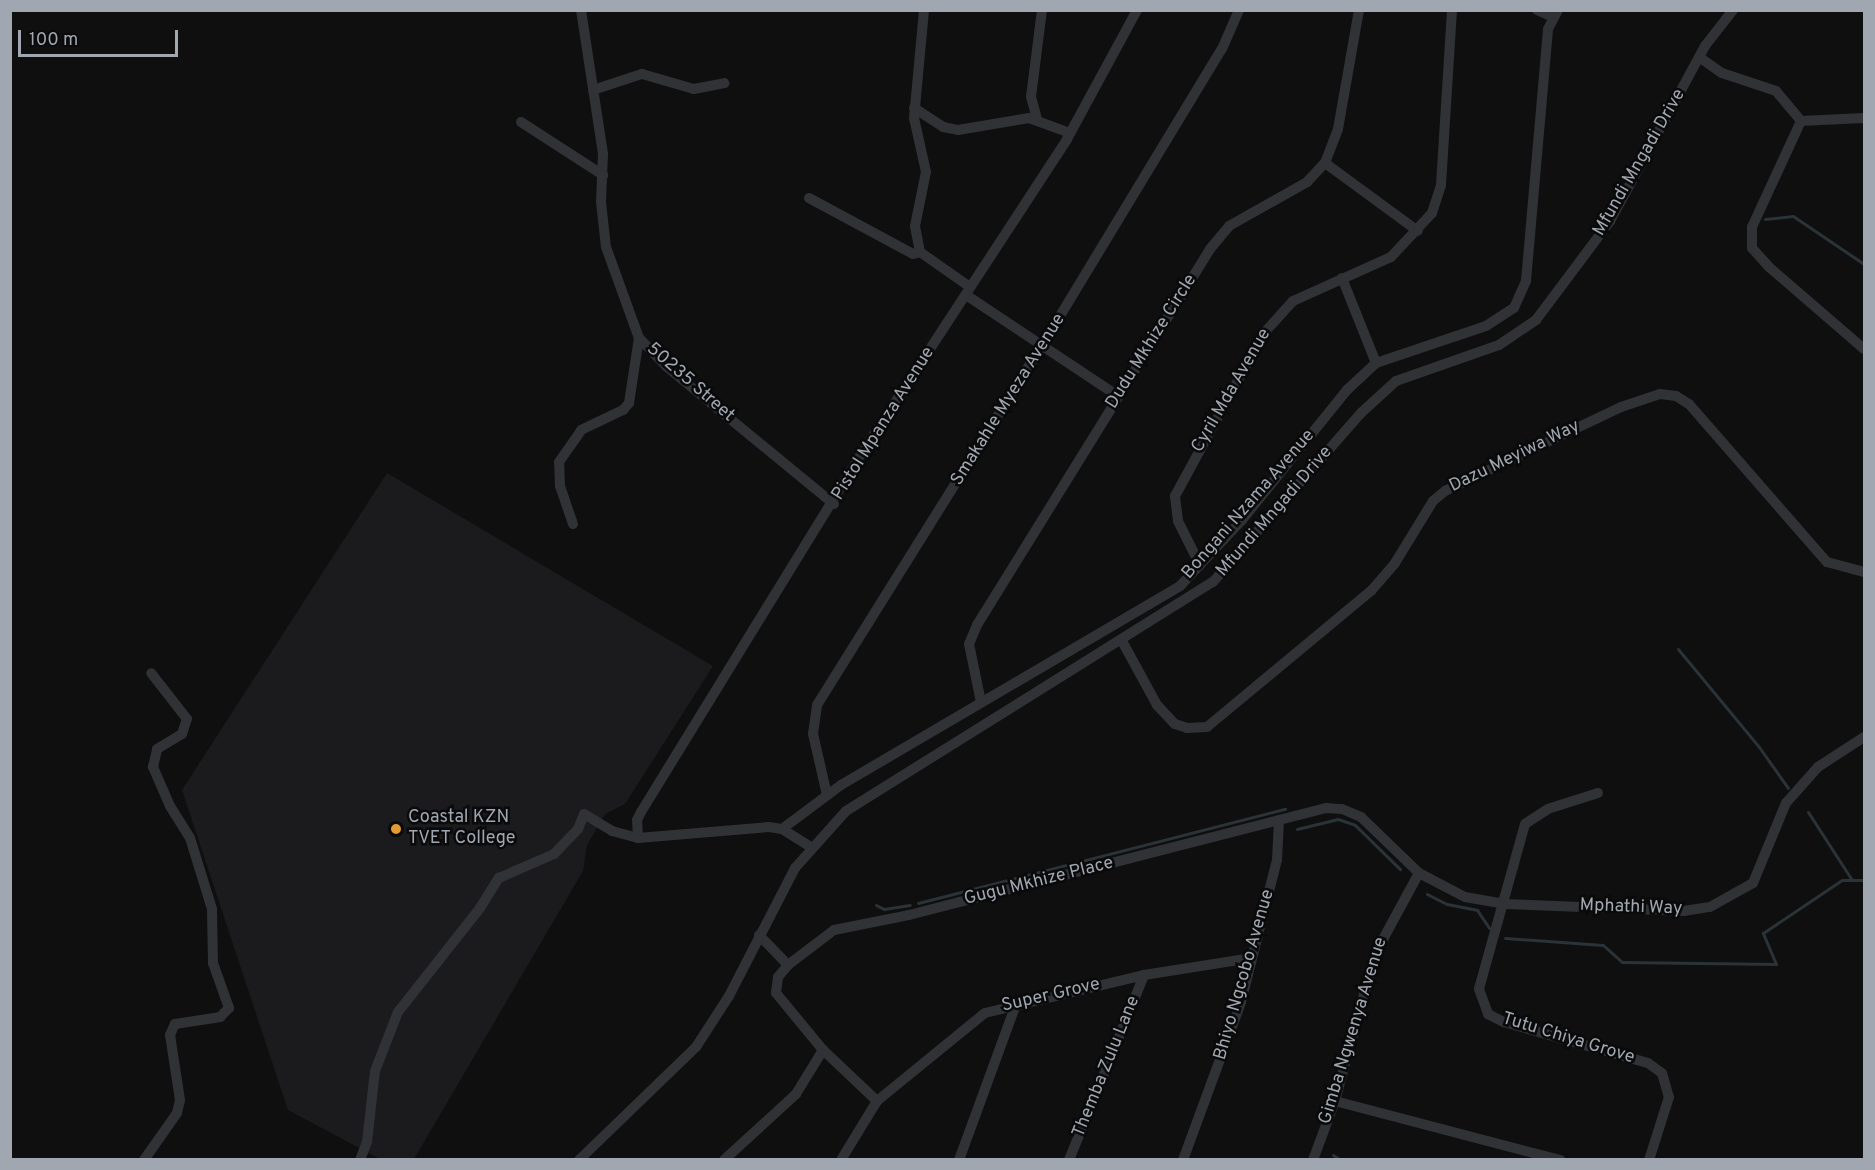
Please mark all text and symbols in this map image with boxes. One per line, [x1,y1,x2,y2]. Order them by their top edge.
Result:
scale bar [21,18,182,56]
text: 100 m [29,29,78,52]
street label: Mfundi Mngadi Drive [1589,86,1691,240]
street label: Dudu Mkhize Circle [1102,271,1202,413]
street label: Smakahle Myeza Avenue [947,310,1071,490]
street label: Cyril Mda Avenue [1188,325,1276,457]
street label: 50235 Street [642,339,738,427]
street label: Pistol Mpanza Avenue [828,343,940,505]
street label: Dazu Meyiwa Way [1446,416,1584,498]
street label: Bongani Nzama Avenue [1178,425,1320,585]
street label: Mfundi Mngadi Drive [1212,442,1338,582]
place label: Coastal KZN TVET College [408,808,516,850]
marker: Coastal KZN TVET College [389,822,403,836]
street label: Gugu Mkhize Place [962,853,1116,911]
street label: Bhiyo Ngcobo Avenue [1210,887,1280,1063]
street label: Mphathi Way [1579,895,1683,921]
street label: Gimba Ngwenya Avenue [1315,935,1393,1127]
street label: Super Grove [1000,974,1102,1018]
street label: Themba Zulu Lane [1069,993,1145,1141]
street label: Tutu Chiya Grove [1499,1009,1637,1069]

